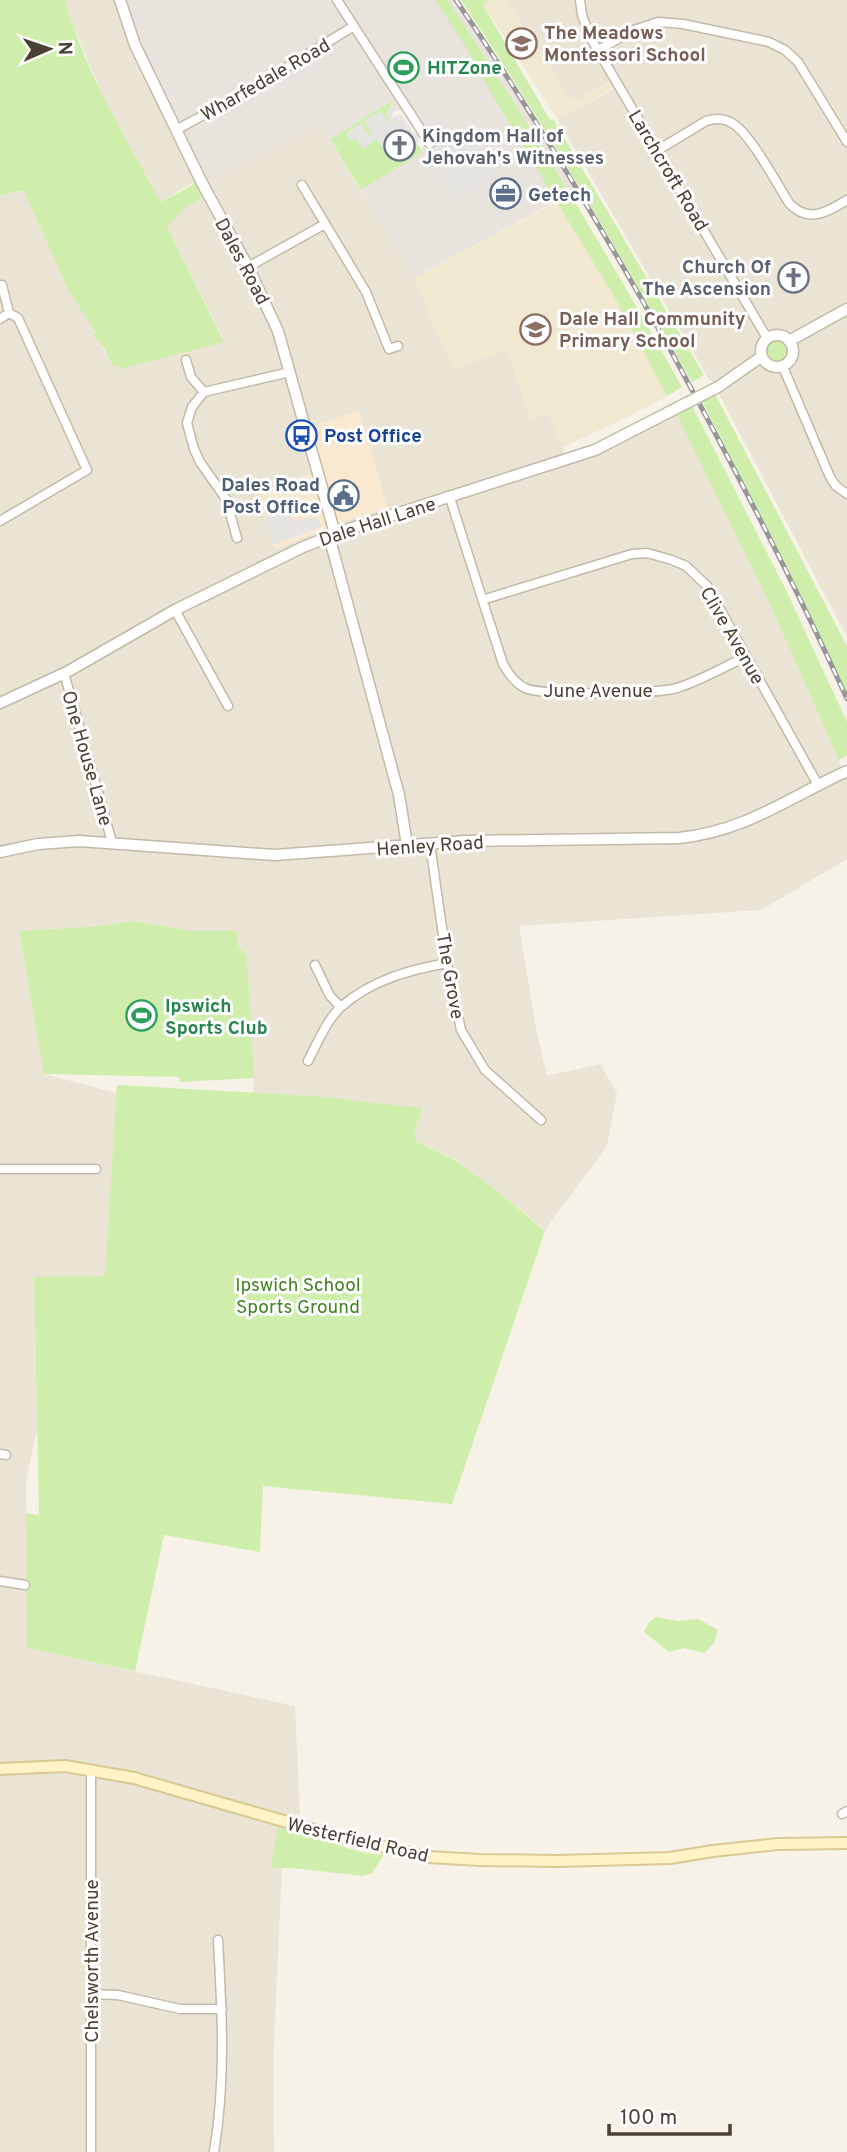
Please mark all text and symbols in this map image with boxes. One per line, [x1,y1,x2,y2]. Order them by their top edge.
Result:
north arrow [14,14,84,84]
place label: The Meadows Montessori School [544,22,706,68]
school or university icon: The Meadows Montessori School [504,26,538,60]
street label: Wharfedale Road [197,34,335,127]
text: N [52,41,76,56]
sports icon: HITZone [387,50,421,84]
place label: HITZone [427,57,502,81]
street label: Larchcroft Road [622,106,713,236]
place label: Kingdom Hall of Jehovah's Witnesses [422,125,604,171]
church icon: Kingdom Hall of Jehovah's Witnesses [382,129,416,163]
office icon: Getech [488,177,522,211]
place label: Getech [528,184,591,208]
street label: Dales Road [208,214,274,310]
place label: Church Of The Ascension [642,256,771,302]
church icon: Church Of The Ascension [777,260,811,294]
place label: Dale Hall Community Primary School [559,308,746,354]
school or university icon: Dale Hall Community Primary School [519,312,553,346]
bus stop icon: Post Office [284,418,318,452]
place label: Post Office [324,425,422,449]
place label: Dales Road Post Office [221,474,320,520]
public building icon: Dales Road Post Office [326,478,360,512]
street label: Dale Hall Lane [316,493,439,553]
street label: Clive Avenue [694,583,769,689]
street label: June Avenue [543,680,653,704]
street label: One House Lane [55,688,117,829]
street label: Henley Road [376,831,485,863]
street label: The Grove [430,931,468,1021]
place label: Ipswich Sports Club [165,995,268,1041]
sports icon: Ipswich Sports Club [125,999,159,1033]
park label: Ipswich School Sports Ground [235,1274,361,1320]
street label: Westerfield Road [284,1813,431,1869]
street label: Chelsworth Avenue [81,1879,105,2043]
scale bar [609,2092,730,2136]
text: 100 m [620,2105,677,2132]

